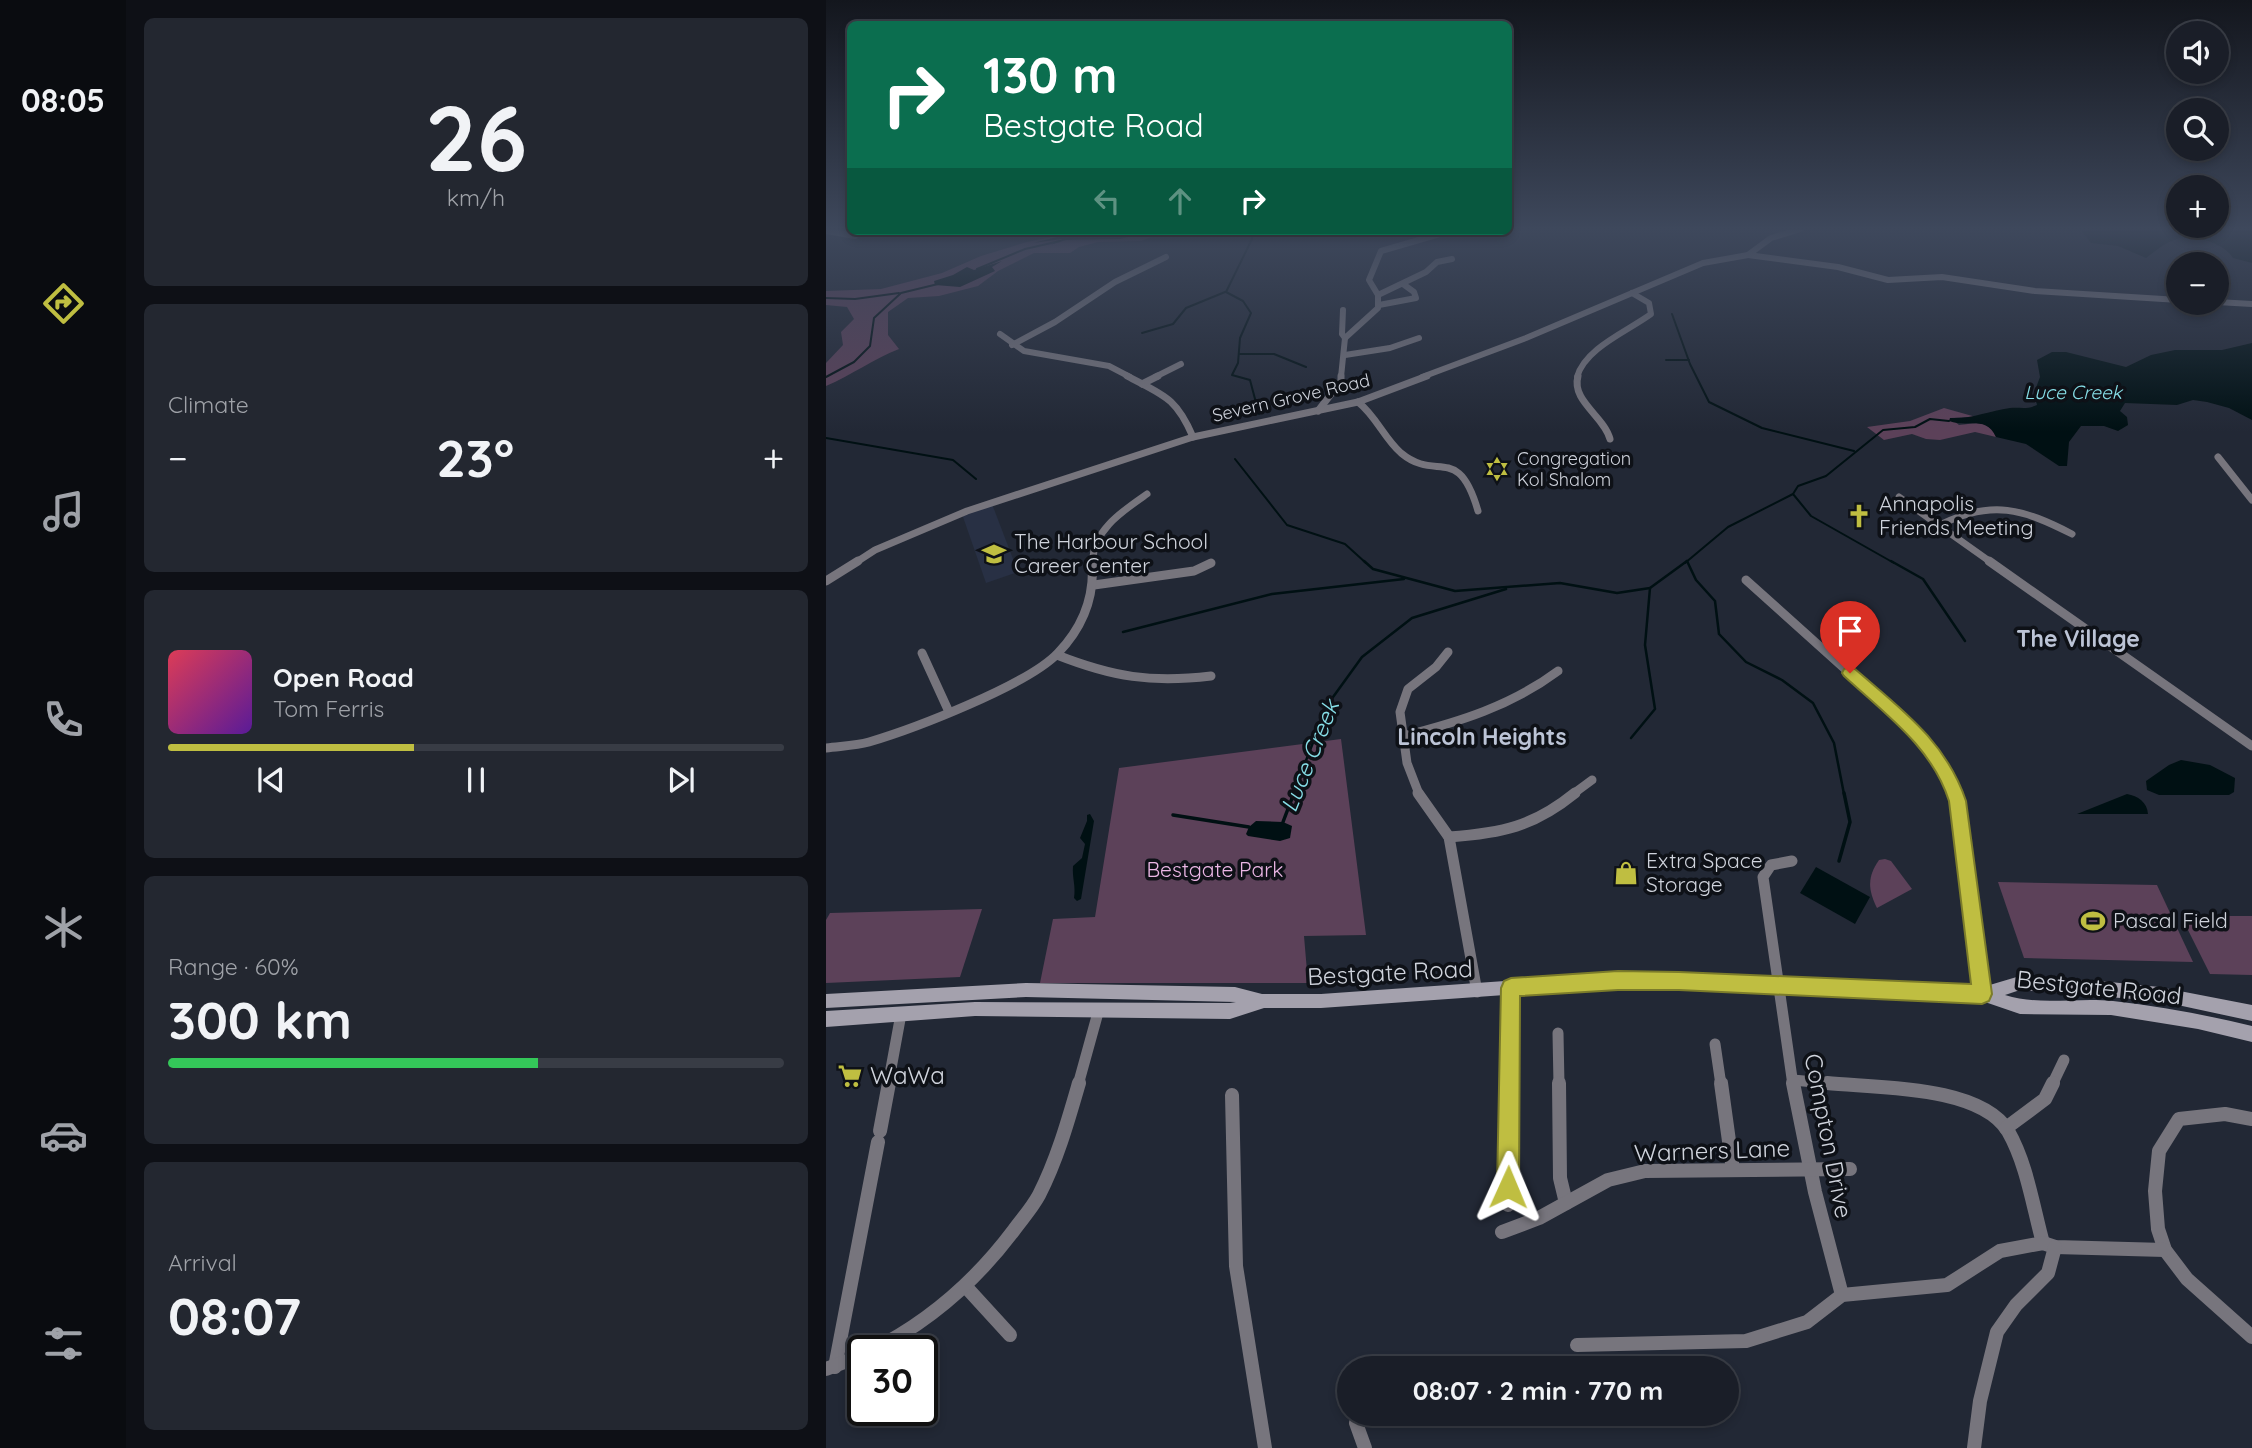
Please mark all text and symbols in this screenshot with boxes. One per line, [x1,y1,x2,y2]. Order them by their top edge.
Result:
map controls [2166,21,2229,315]
button: sound [2166,21,2229,84]
text: 130 m [983,44,1117,105]
icon: right [868,49,959,140]
text: 08:05 [21,80,105,120]
text: 26 [425,80,527,194]
button: search [2166,98,2229,161]
text: Bestgate Road [983,105,1204,145]
button: + [2166,175,2229,238]
icon: left [1088,182,1126,220]
icon: ahead [1161,182,1199,220]
icon: right [1234,182,1272,220]
text: km/h [447,183,505,212]
button: − [2166,252,2229,315]
icon: directions [39,279,88,328]
street label: Severn Grove Road [1210,368,1372,427]
water label: Luce Creek [2024,380,2124,404]
text: Climate [168,390,249,419]
text: 23° [436,425,514,490]
text: − [168,434,188,482]
text: + [763,434,784,482]
place label: Congregation Kol Shalom [1517,447,1631,491]
synagogue icon: Congregation Kol Shalom [1483,455,1511,483]
icon: music [39,487,88,536]
place label: Annapolis Friends Meeting [1879,490,2034,540]
church icon: Annapolis Friends Meeting [1845,502,1873,530]
place label: The Harbour School Career Center [1014,528,1208,578]
school or university icon: The Harbour School Career Center [980,540,1008,568]
pin [1820,601,1880,673]
icon: arrive [1831,612,1869,650]
district label: The Village [2016,624,2140,653]
text: Open Road [273,661,414,694]
text: Tom Ferris [273,694,384,723]
water label: Luce Creek [1274,694,1346,816]
icon: phone [39,695,88,744]
district label: Lincoln Heights [1397,722,1567,751]
icon: previous [252,761,290,799]
icon: pause [457,761,495,799]
icon: next [662,761,700,799]
place label: Extra Space Storage [1646,847,1763,897]
park label: Bestgate Park [1146,856,1284,882]
shop icon: Extra Space Storage [1612,859,1640,887]
icon: climate [39,903,88,952]
sports icon: Pascal Field [2079,907,2107,935]
place label: Pascal Field [2113,907,2228,933]
text: Range · 60% [168,952,299,981]
street label: Bestgate Road [1307,953,1473,991]
street label: Bestgate Road [2015,963,2183,1011]
text: 300 km [168,987,352,1052]
street label: Compton Drive [1798,1051,1860,1221]
place label: WaWa [870,1060,945,1090]
supermarket icon: WaWa [836,1062,864,1090]
icon: car [39,1111,88,1160]
street label: Warners Lane [1633,1132,1790,1168]
position arrow [1471,1150,1545,1224]
text: Arrival [168,1248,237,1277]
text: 08:07 [168,1283,301,1348]
icon: filters [39,1319,88,1368]
speed limit sign: 30 [847,1335,938,1426]
text: 08:07 · 2 min · 770 m [1413,1374,1663,1407]

